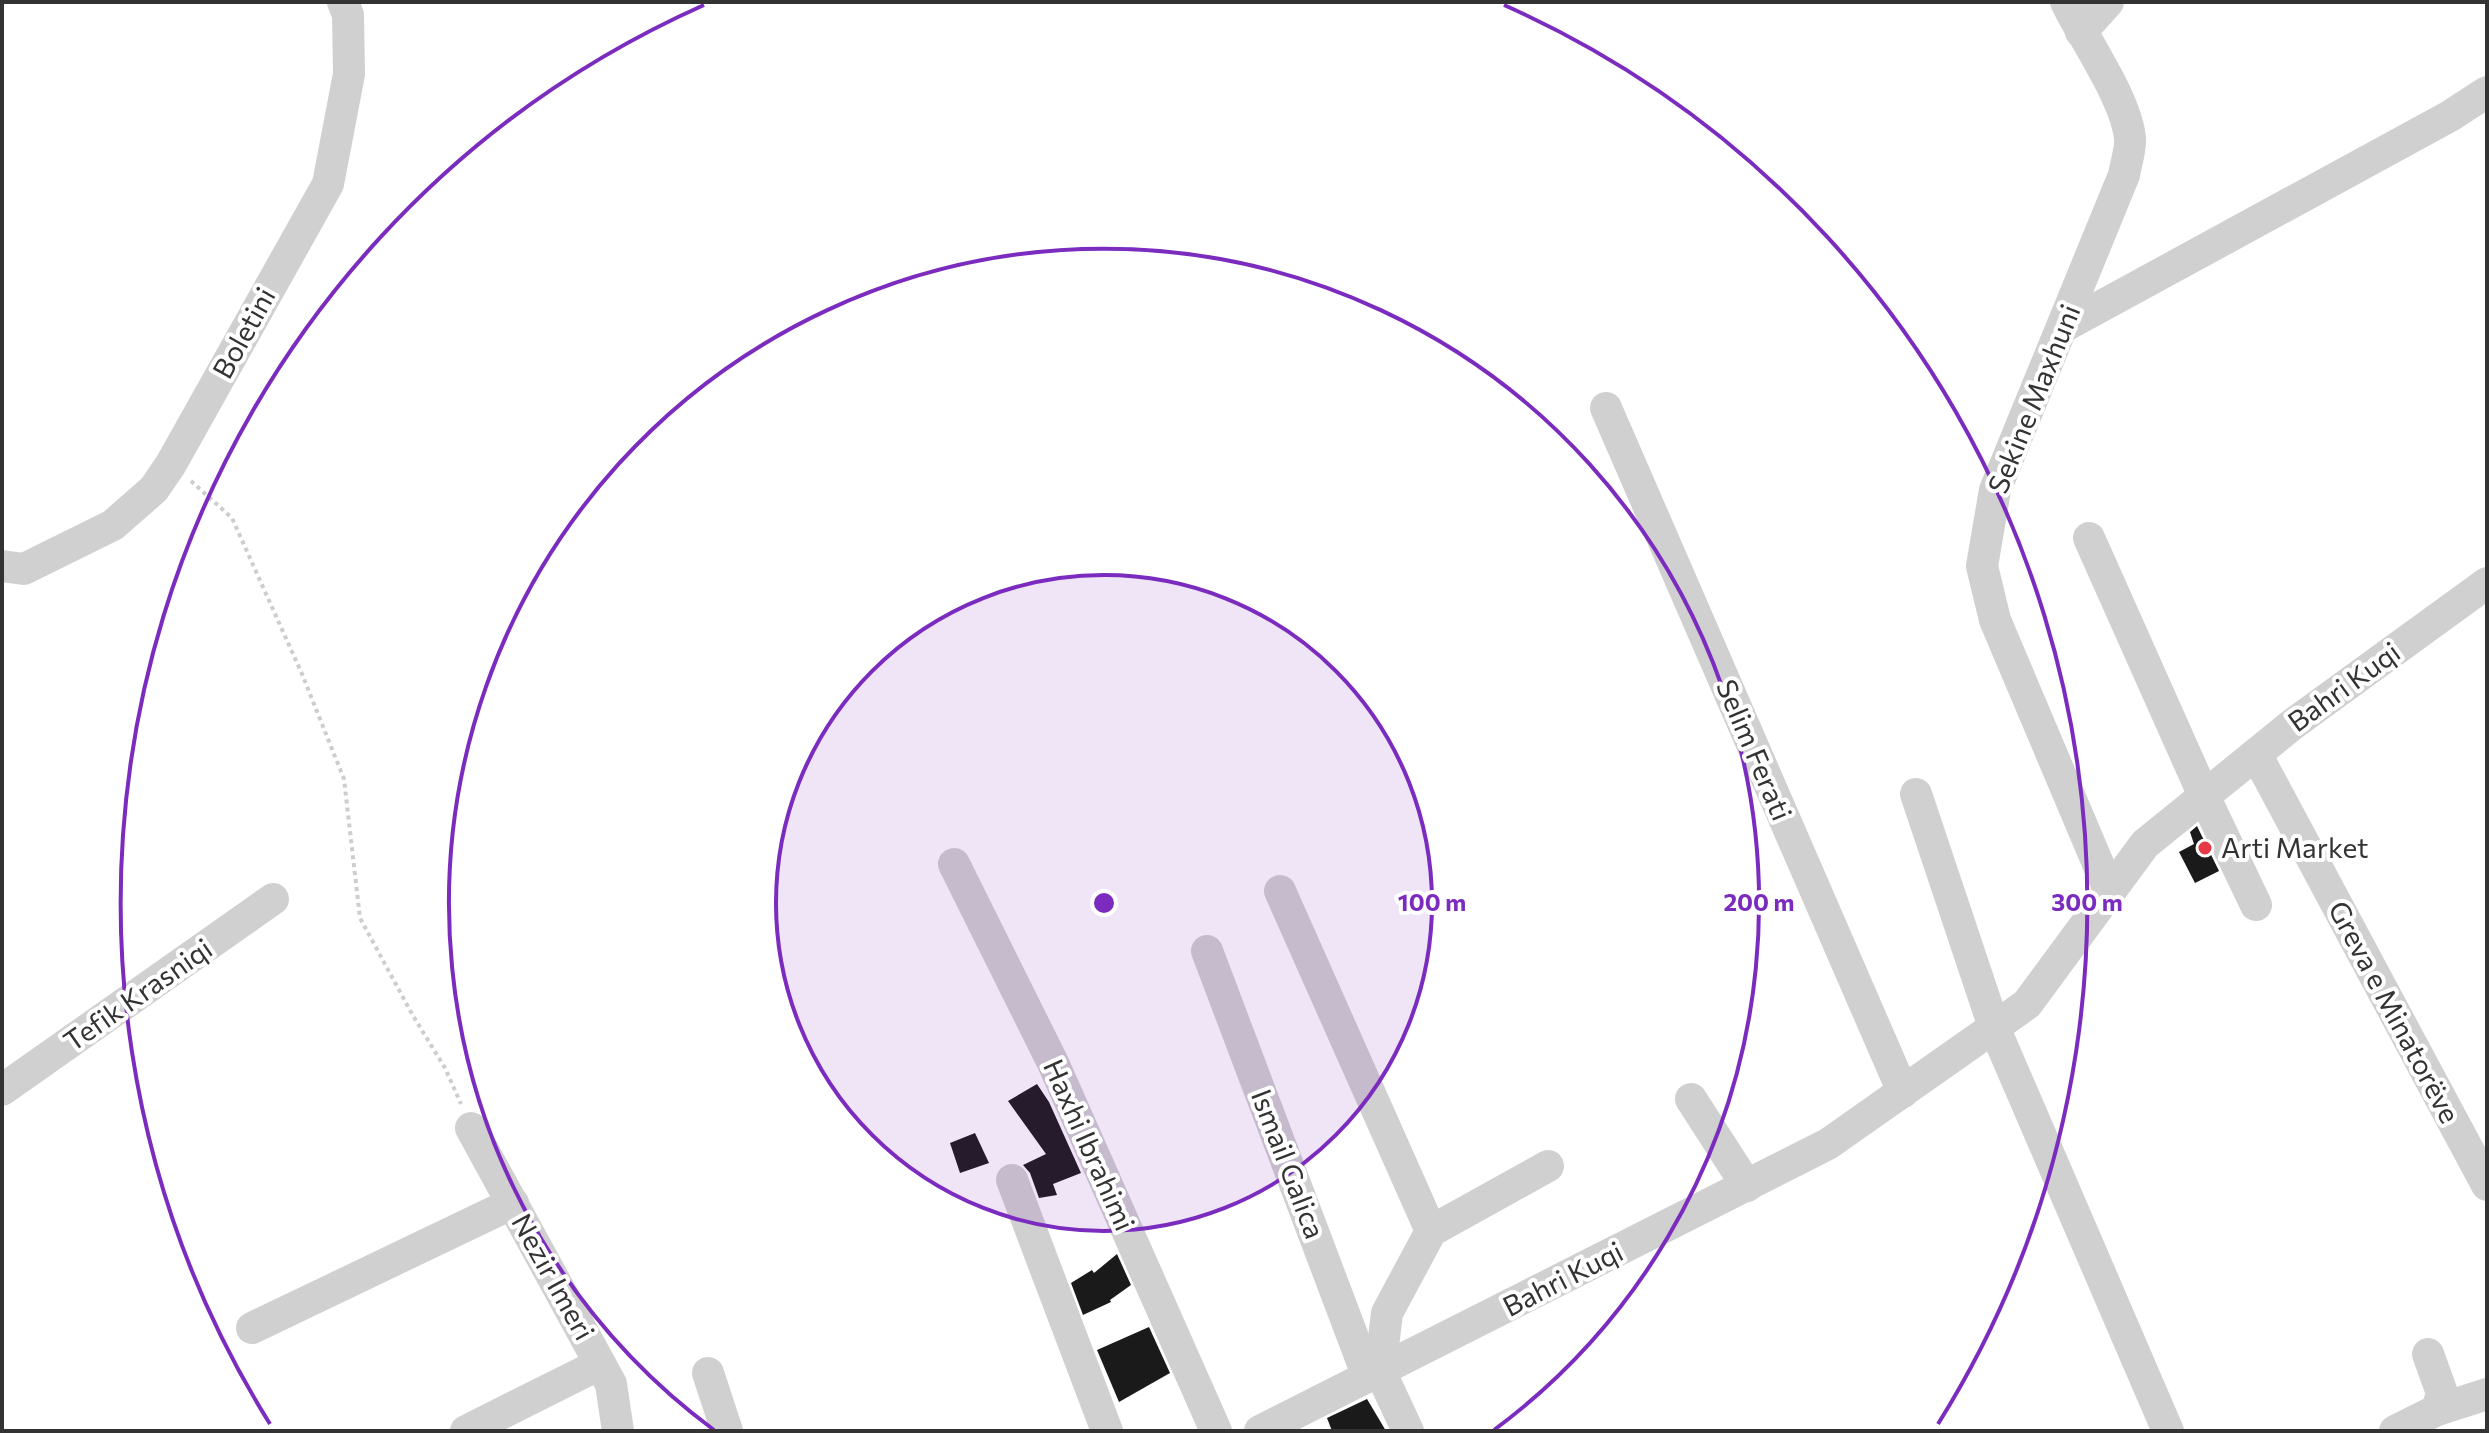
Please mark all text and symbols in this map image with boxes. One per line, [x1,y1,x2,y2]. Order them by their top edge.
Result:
street label: Boletini [204,281,282,384]
street label: Sekine Maxhuni [1980,299,2086,498]
street label: Bahri Kuqi [2281,634,2406,738]
street label: Selim Ferati [1710,674,1800,825]
place label: Arti Market [2221,830,2369,864]
marker: Arti Market [2196,839,2214,857]
text: 100 m [1398,887,1466,916]
text: 200 m [1724,887,1794,916]
text: 300 m [2051,887,2123,916]
centre of rings [1090,889,1118,917]
street label: Greva e Minatorëve [2322,895,2468,1128]
street label: Tefik Krasniqi [57,931,218,1058]
street label: Haxhi Ibrahimi [1037,1054,1143,1236]
street label: Ismail Galica [1245,1084,1333,1243]
street label: Nezir Imeri [505,1208,602,1346]
street label: Bahri Kuqi [1497,1233,1628,1323]

